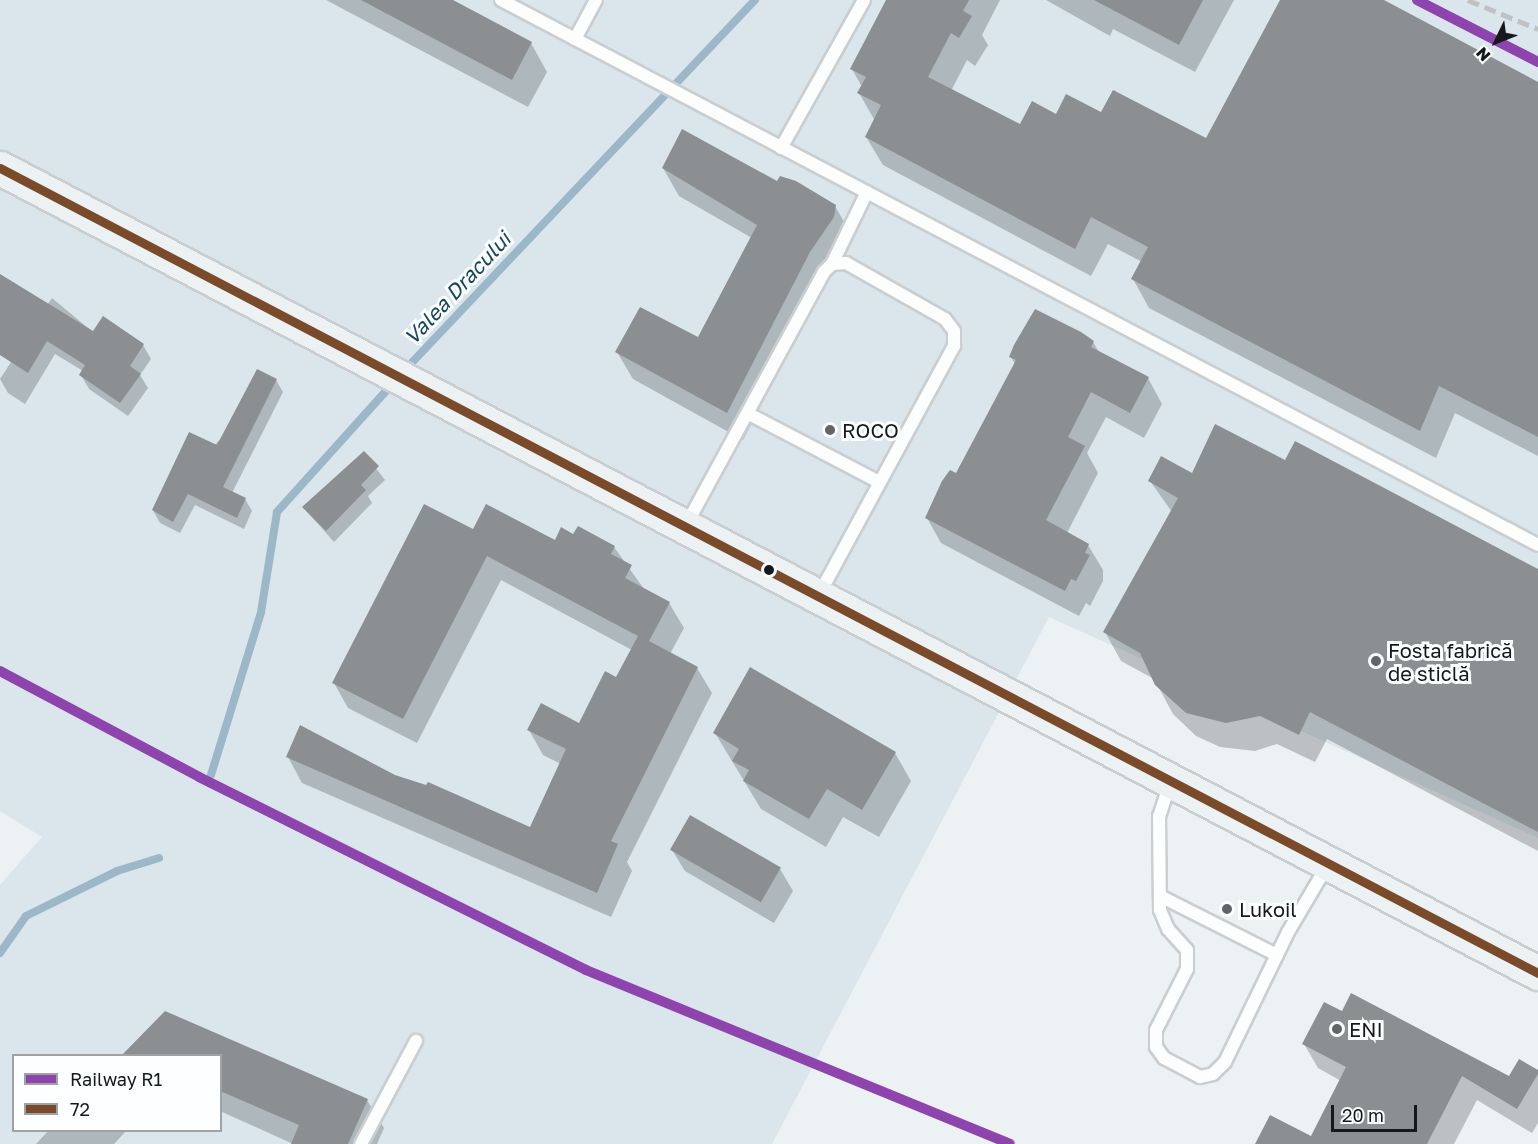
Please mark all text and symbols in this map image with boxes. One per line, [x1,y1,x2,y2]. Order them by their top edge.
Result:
north arrow [1466,12,1526,72]
text: N [1471,43,1494,66]
water label: Valea Dracului [399,227,515,349]
place label: ROCO [842,418,899,442]
marker: ROCO [823,423,837,437]
unlabelled marker [763,564,775,576]
place label: Fosta fabrică de sticlă [1388,638,1512,685]
marker: Fosta fabrică de sticlă [1369,654,1383,668]
place label: Lukoil [1239,897,1297,921]
marker: Lukoil [1220,902,1234,916]
place label: ENI [1349,1017,1383,1041]
marker: ENI [1330,1022,1344,1036]
legend [12,1054,222,1132]
text: Railway R1 [70,1068,162,1090]
scale bar [1334,1093,1420,1131]
text: 72 [70,1098,90,1120]
text: 20 m [1342,1104,1384,1126]

